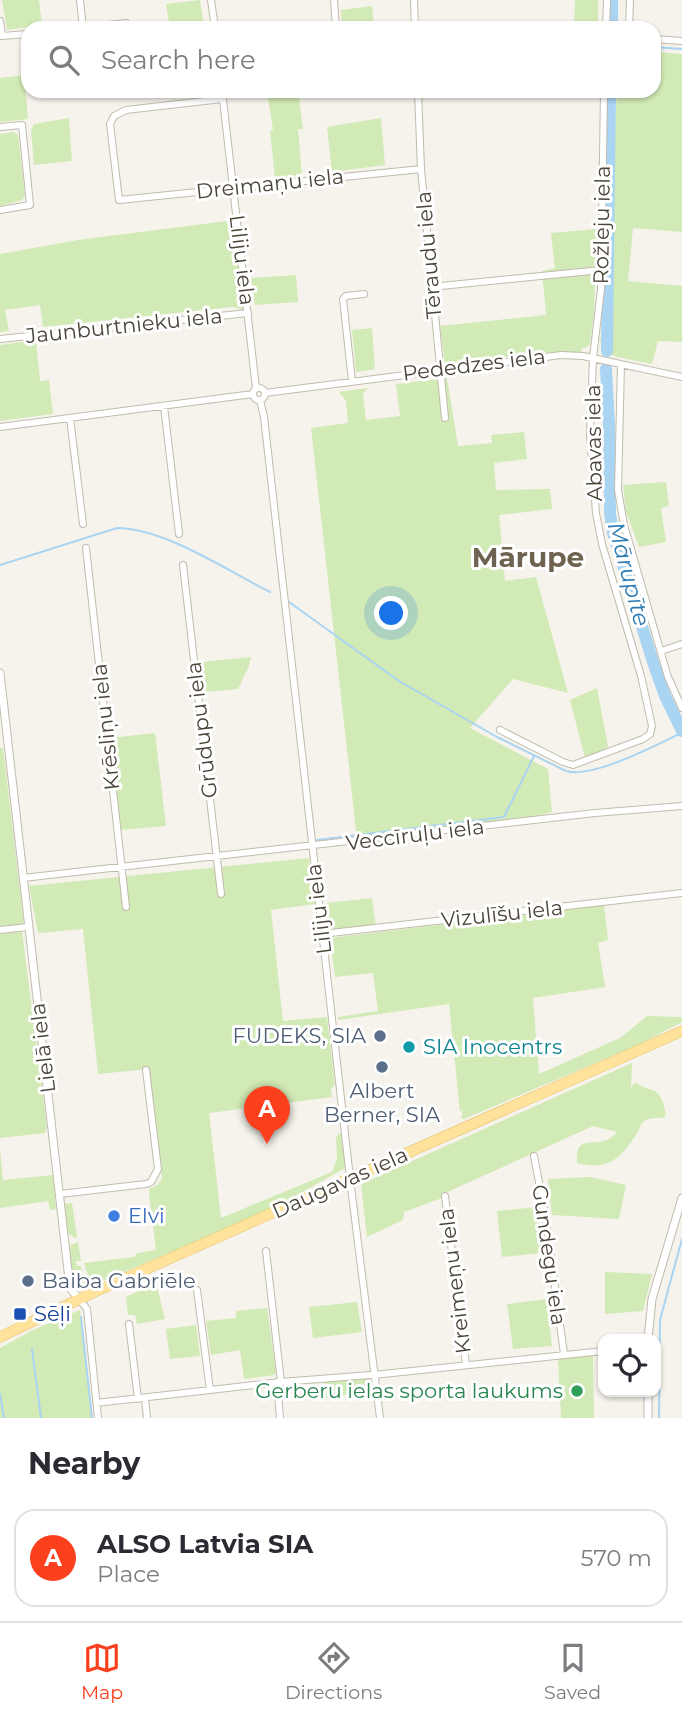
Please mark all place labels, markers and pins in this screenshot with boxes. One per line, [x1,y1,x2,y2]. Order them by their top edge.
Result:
place label: FUDEKS, SIA [232,1023,367,1048]
marker: FUDEKS, SIA [372,1028,388,1044]
place label: SIA Inocentrs [423,1034,562,1059]
marker: SIA Inocentrs [401,1039,417,1055]
marker: Albert Berner, SIA [374,1059,390,1075]
place label: Albert Berner, SIA [324,1078,441,1127]
pin: A [244,1086,290,1144]
place label: Elvi [128,1203,165,1228]
marker: Elvi [106,1208,122,1224]
place label: Baiba Gabriēle [42,1268,196,1293]
marker: Baiba Gabriēle [20,1273,36,1289]
place label: Sēļi [34,1301,71,1327]
marker: Sēļi [12,1306,28,1322]
place label: Gerberu ielas sporta laukums [255,1378,563,1403]
marker: Gerberu ielas sporta laukums [569,1383,585,1399]

